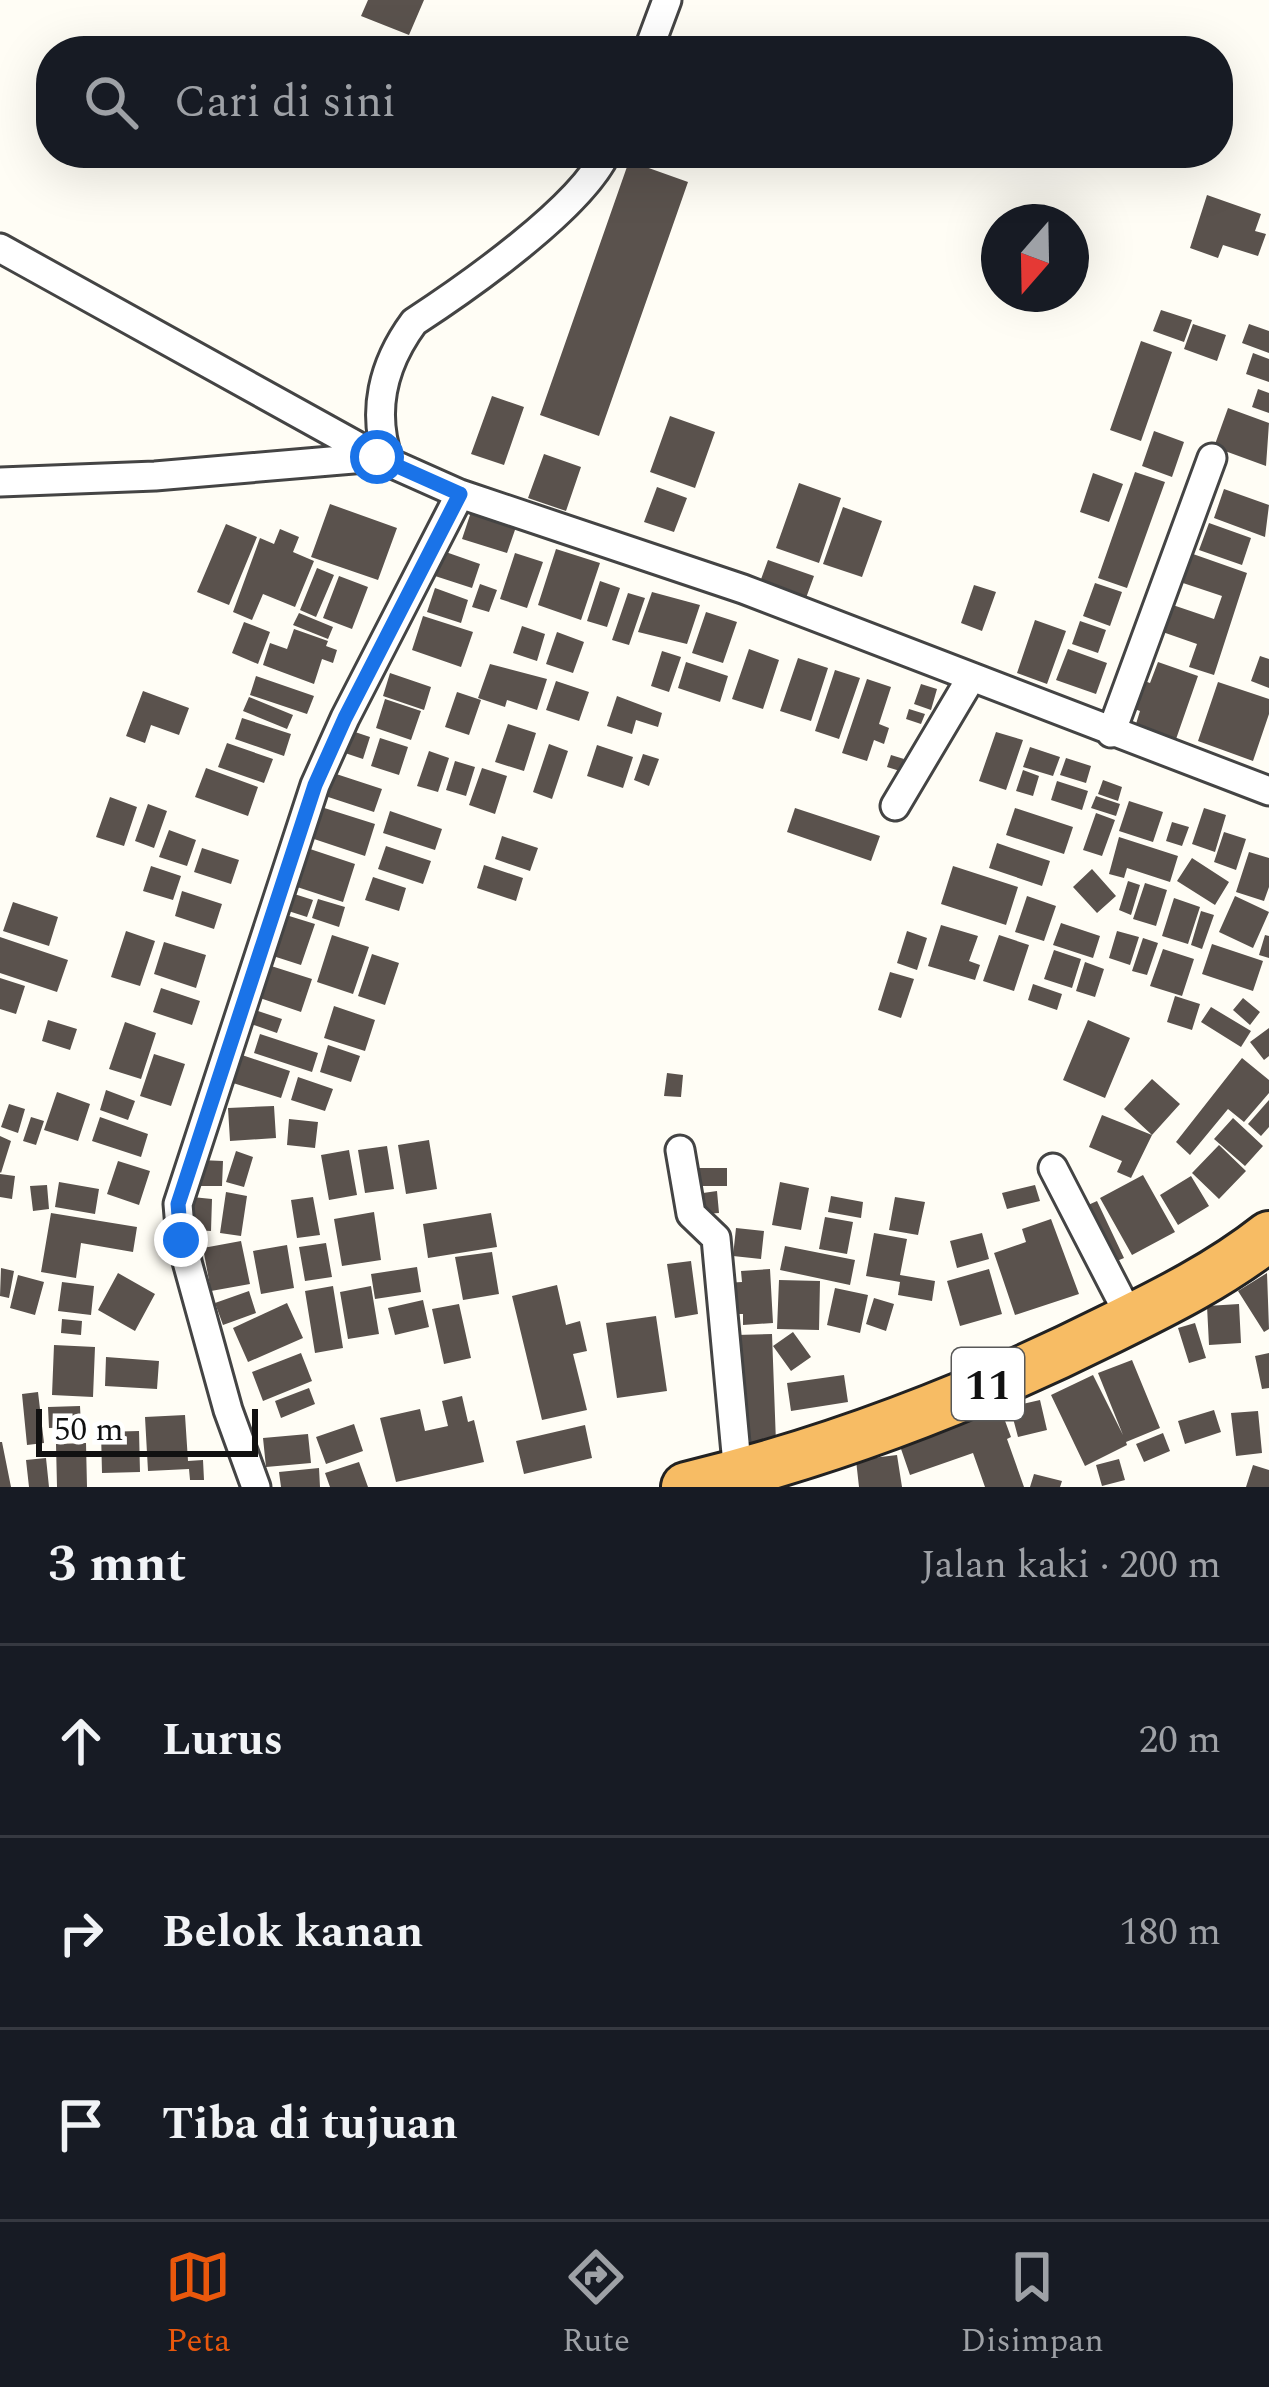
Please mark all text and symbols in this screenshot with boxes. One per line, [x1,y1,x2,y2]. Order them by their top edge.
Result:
search box [36,36,1233,168]
text: Cari di sini [174,68,396,137]
icon: search [78,69,144,135]
north arrow [981,204,1089,312]
route start [350,430,404,484]
route end [154,1213,208,1267]
road number: 11 [952,1348,1024,1420]
scale bar [36,1403,258,1456]
text: 50 m [54,1405,124,1455]
text: 3 mnt [48,1526,187,1604]
text: Jalan kaki · 200 m [921,1536,1221,1595]
text: Lurus [162,1706,283,1775]
icon: ahead [48,1708,114,1774]
text: 20 m [1139,1711,1221,1770]
text: Belok kanan [162,1898,423,1967]
icon: right [48,1900,114,1966]
text: 180 m [1119,1903,1221,1962]
text: Tiba di tujuan [162,2090,458,2159]
icon: arrive [48,2092,114,2158]
tab: Peta [165,2244,231,2366]
tab: Rute [562,2244,630,2366]
tab: Disimpan [961,2244,1104,2366]

